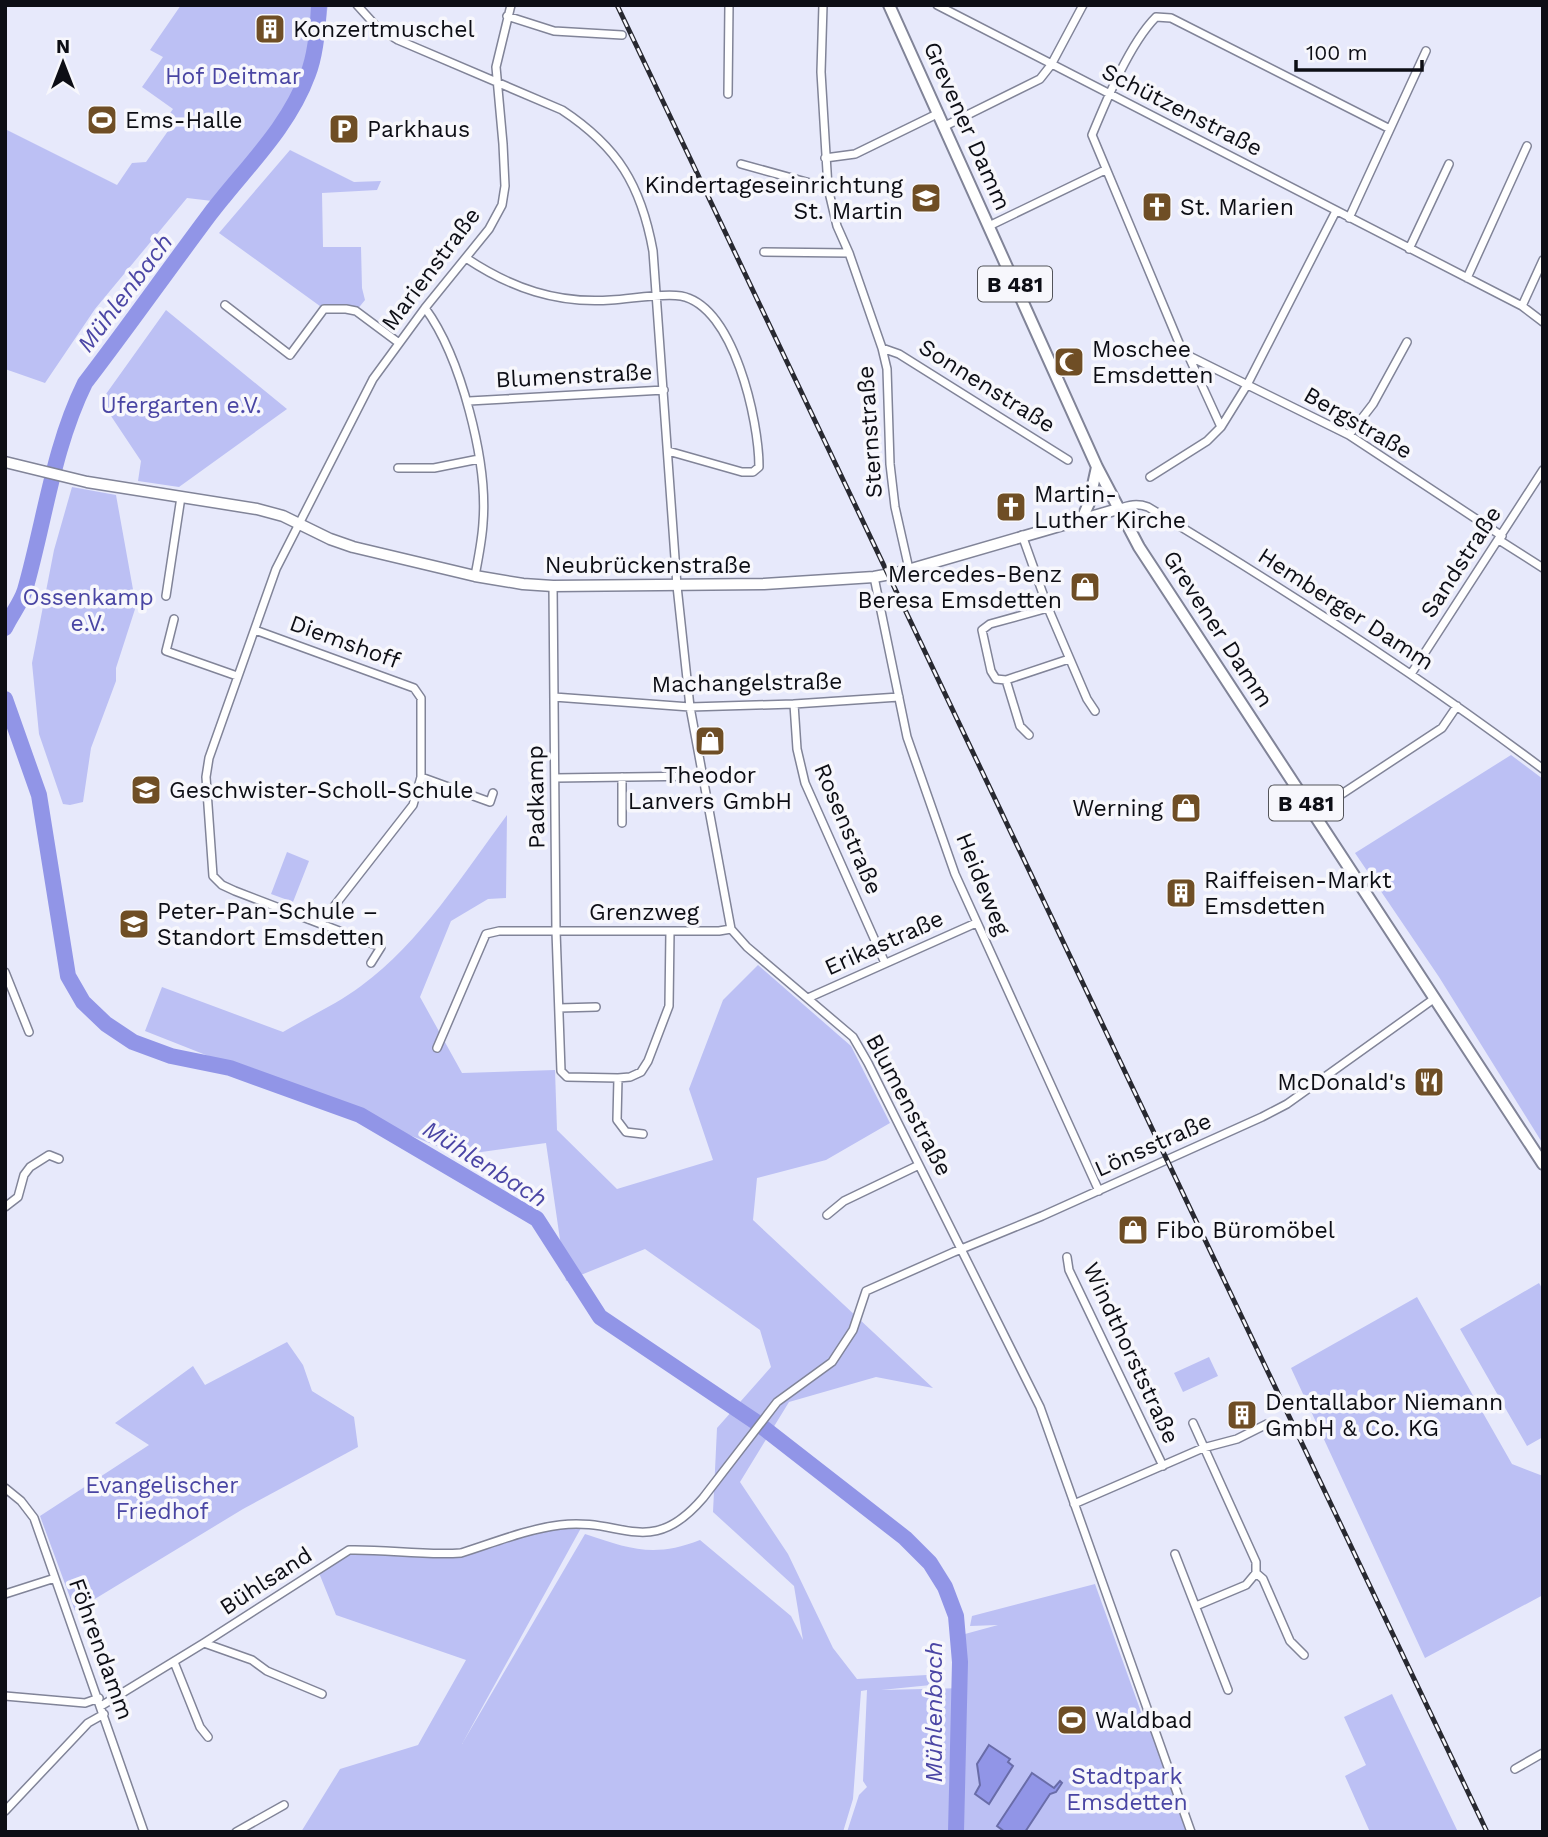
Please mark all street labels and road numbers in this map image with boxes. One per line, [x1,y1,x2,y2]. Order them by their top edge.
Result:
street label: Grevener Damm [918,38,1016,214]
street label: Schützenstraße [1097,58,1267,162]
street label: Marienstraße [376,202,486,336]
road number: B 481 [978,266,1052,302]
street label: Sonnenstraße [914,333,1060,439]
street label: Blumenstraße [495,358,653,394]
street label: Sternstraße [852,365,888,499]
street label: Bergstraße [1299,381,1417,465]
street label: Sandstraße [1415,501,1507,623]
street label: Hemberger Damm [1253,542,1439,676]
street label: Grevener Damm [1157,546,1279,712]
street label: Neubrückenstraße [545,552,751,579]
street label: Diemshoff [286,610,404,674]
street label: Machangelstraße [651,668,843,698]
street label: Padkamp [522,745,550,849]
street label: Rosenstraße [808,759,888,899]
road number: B 481 [1269,786,1343,820]
street label: Heideweg [950,829,1016,940]
street label: Grenzweg [589,899,700,926]
street label: Erikastraße [820,905,948,981]
street label: Blumenstraße [860,1029,958,1181]
street label: Lönsstraße [1090,1107,1216,1183]
street label: Windthorststraße [1077,1258,1185,1448]
street label: Bühlsand [215,1541,317,1621]
street label: Föhrendamm [63,1575,139,1723]

